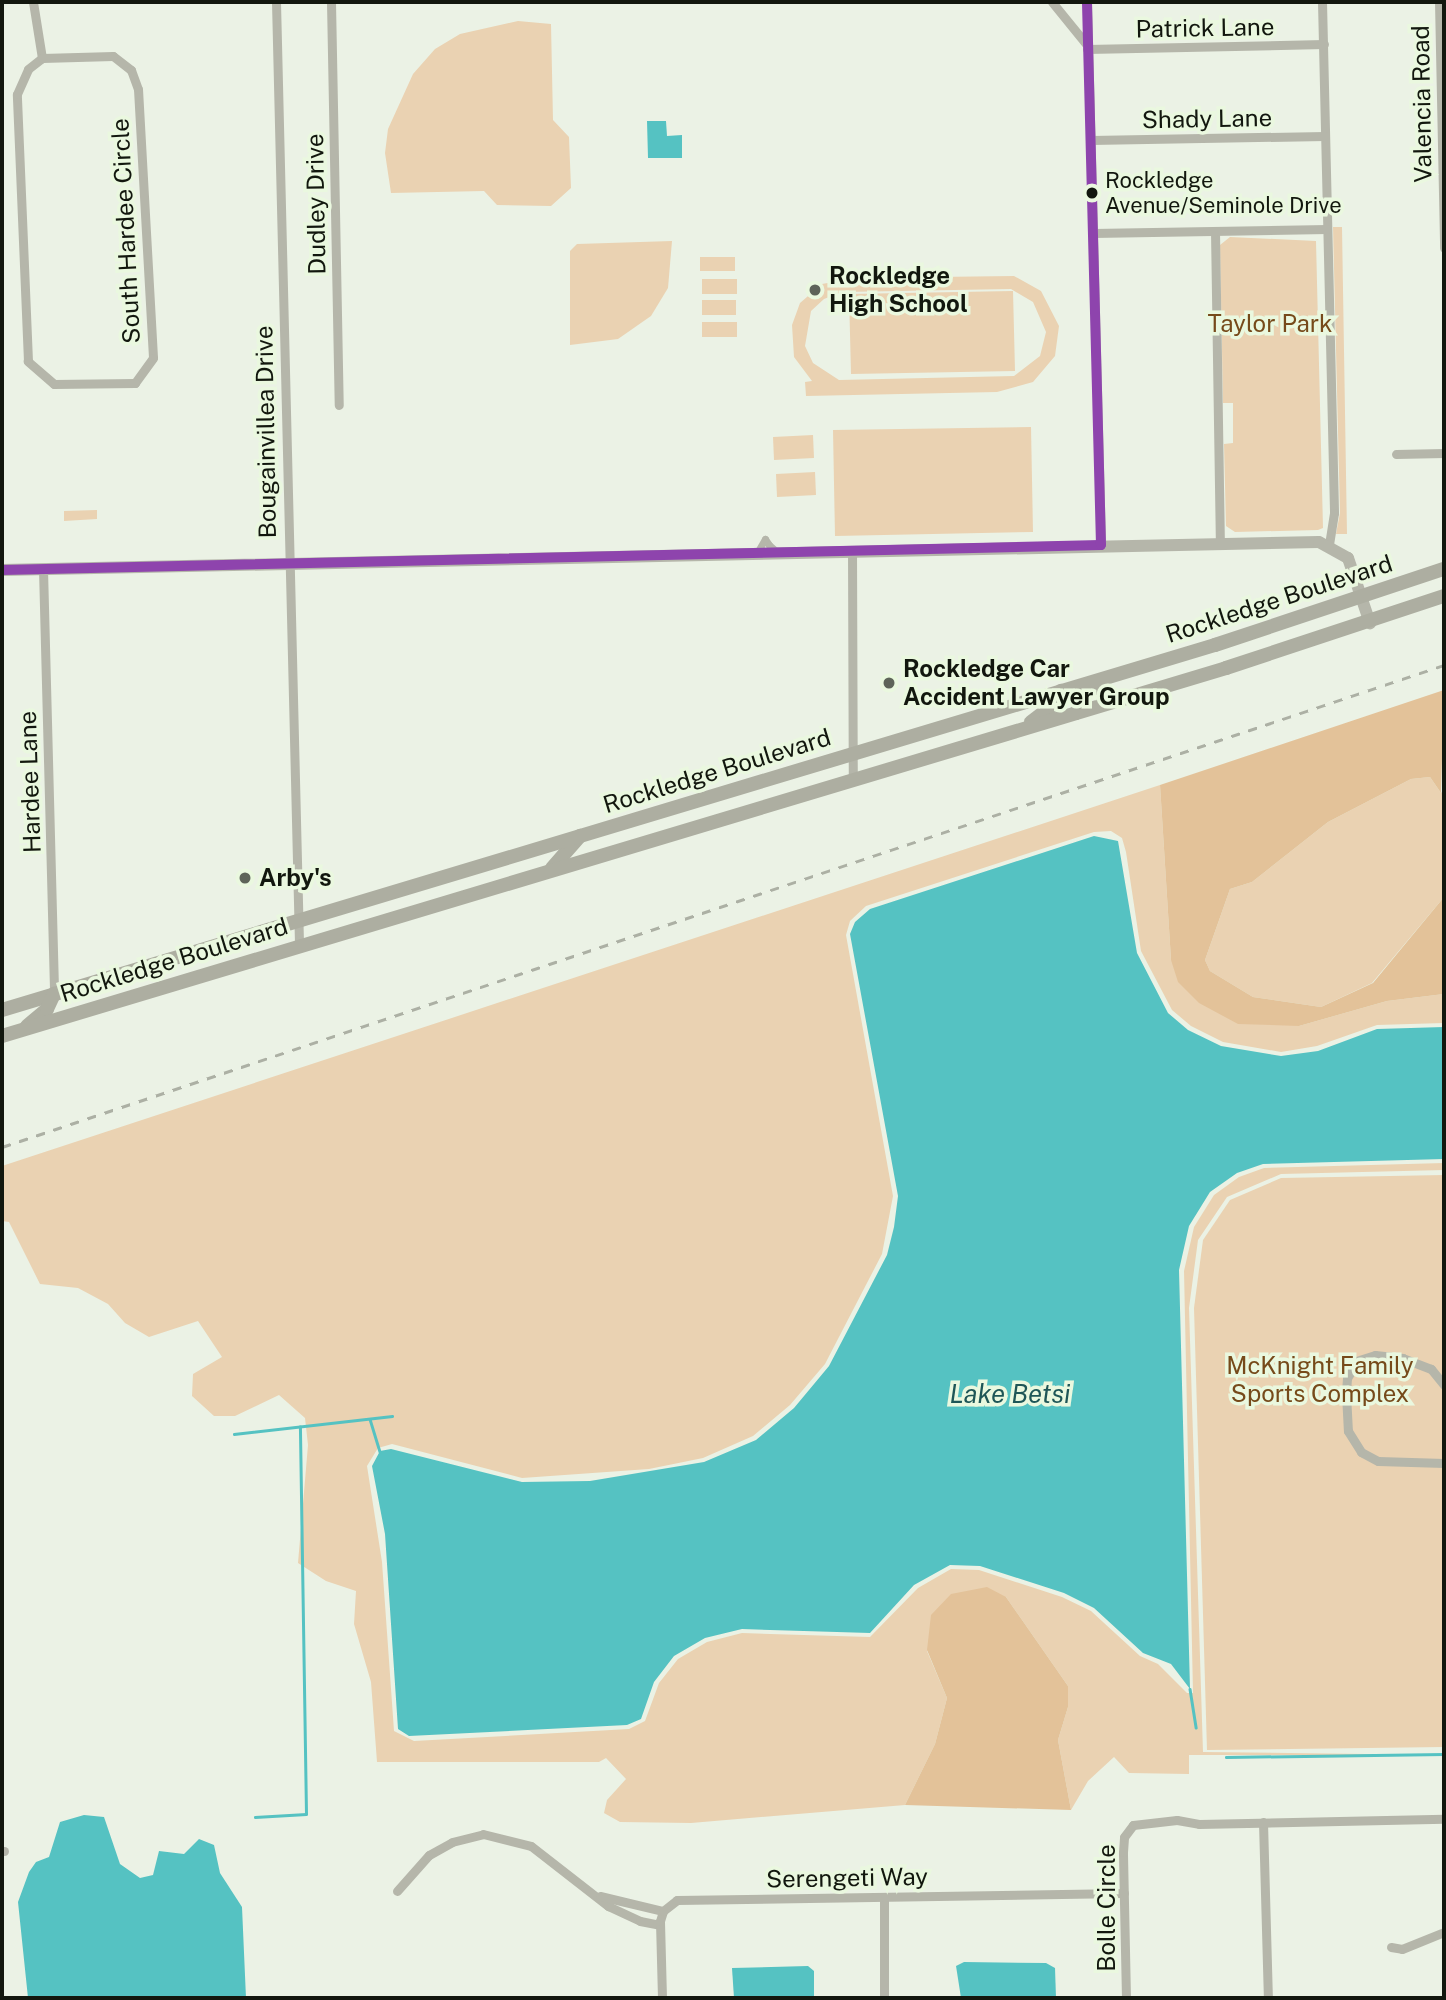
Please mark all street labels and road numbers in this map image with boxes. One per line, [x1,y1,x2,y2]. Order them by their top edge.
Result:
street label: Patrick Lane [1135,12,1275,44]
street label: Valencia Road [1406,25,1438,183]
street label: Shady Lane [1142,103,1272,135]
street label: South Hardee Circle [106,118,146,344]
street label: Dudley Drive [300,133,332,275]
street label: Bougainvillea Drive [250,325,282,539]
street label: Rockledge Boulevard [1162,549,1396,649]
street label: Hardee Lane [13,710,47,854]
street label: Rockledge Boulevard [600,723,834,819]
street label: Rockledge Boulevard [57,912,291,1008]
street label: Bolle Circle [1093,1844,1121,1972]
street label: Serengeti Way [765,1862,929,1894]

